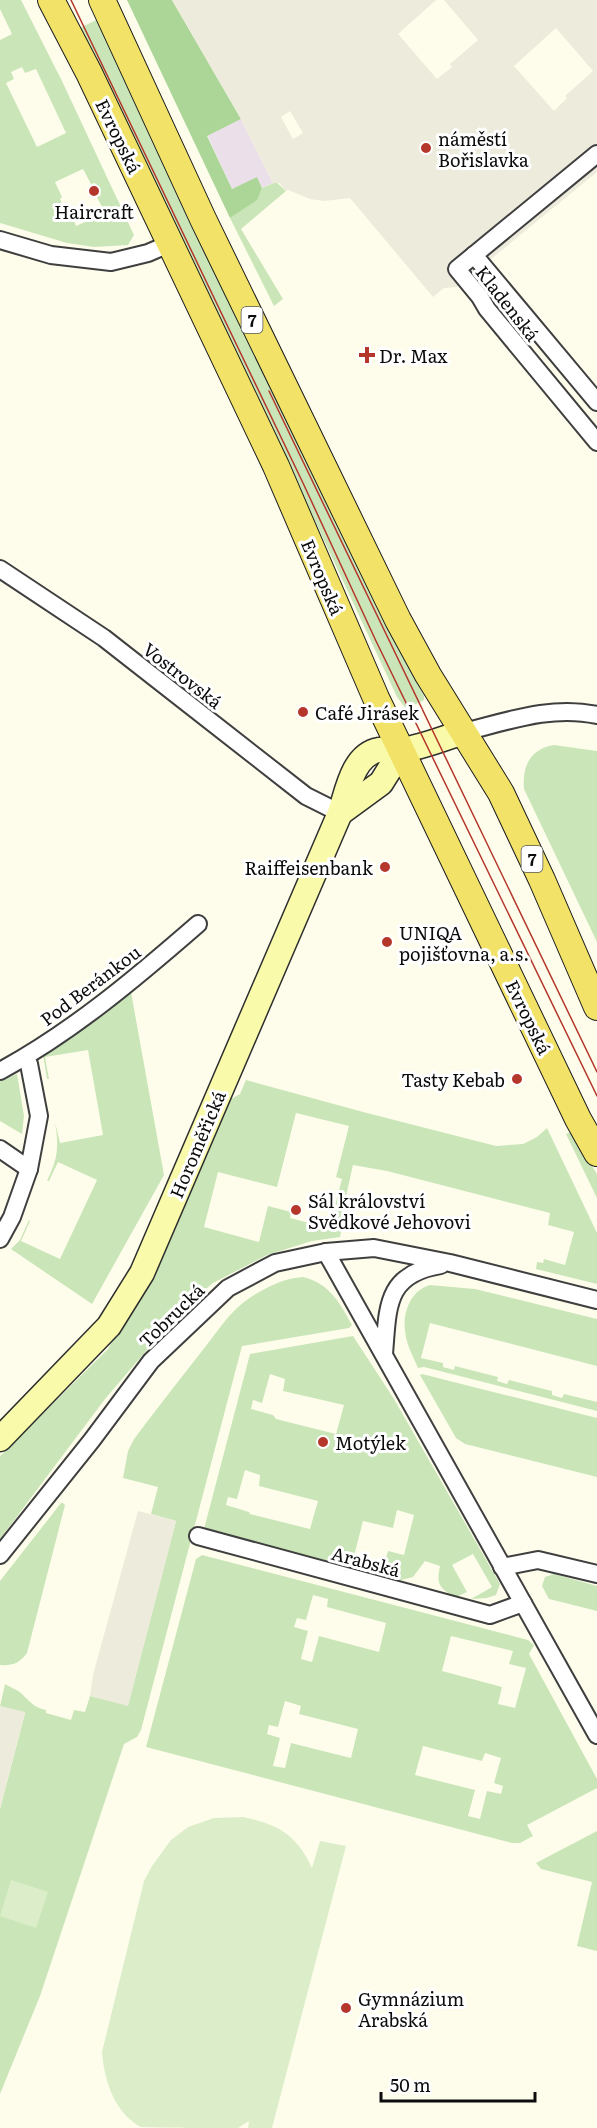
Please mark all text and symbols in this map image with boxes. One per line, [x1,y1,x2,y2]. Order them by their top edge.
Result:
street label: Evropská [89,94,149,178]
place label: náměstí Bořislavka [438,125,529,173]
marker: náměstí Bořislavka [419,141,433,155]
marker: Haircraft [87,184,101,198]
place label: Haircraft [54,198,135,225]
street label: Kladenská [470,259,546,347]
road number: 7 [242,307,262,333]
place label: Dr. Max [379,342,448,369]
marker: Dr. Max [360,348,374,362]
street label: Evropská [295,535,351,619]
street label: Vostrovská [138,635,229,715]
place label: Café Jirásek [315,699,420,726]
marker: Café Jirásek [296,705,310,719]
road number: 7 [522,846,542,872]
place label: Raiffeisenbank [244,854,374,881]
marker: Raiffeisenbank [378,860,392,874]
place label: UNIQA pojišťovna, a.s. [399,919,529,967]
marker: UNIQA pojišťovna, a.s. [380,935,394,949]
street label: Pod Beránkou [34,938,146,1032]
street label: Evropská [499,975,559,1059]
place label: Tasty Kebab [401,1066,505,1093]
marker: Tasty Kebab [510,1072,524,1086]
street label: Horoměřická [162,1086,232,1202]
place label: Sál království Svědkové Jehovovi [308,1187,471,1235]
marker: Sál království Svědkové Jehovovi [289,1203,303,1217]
street label: Tobrucká [132,1277,210,1353]
place label: Motýlek [335,1429,407,1456]
marker: Motýlek [316,1435,330,1449]
street label: Arabská [329,1539,404,1583]
place label: Gymnázium Arabská [358,1985,464,2033]
marker: Gymnázium Arabská [339,2001,353,2015]
scale bar [381,2065,536,2103]
text: 50 m [390,2071,431,2098]

